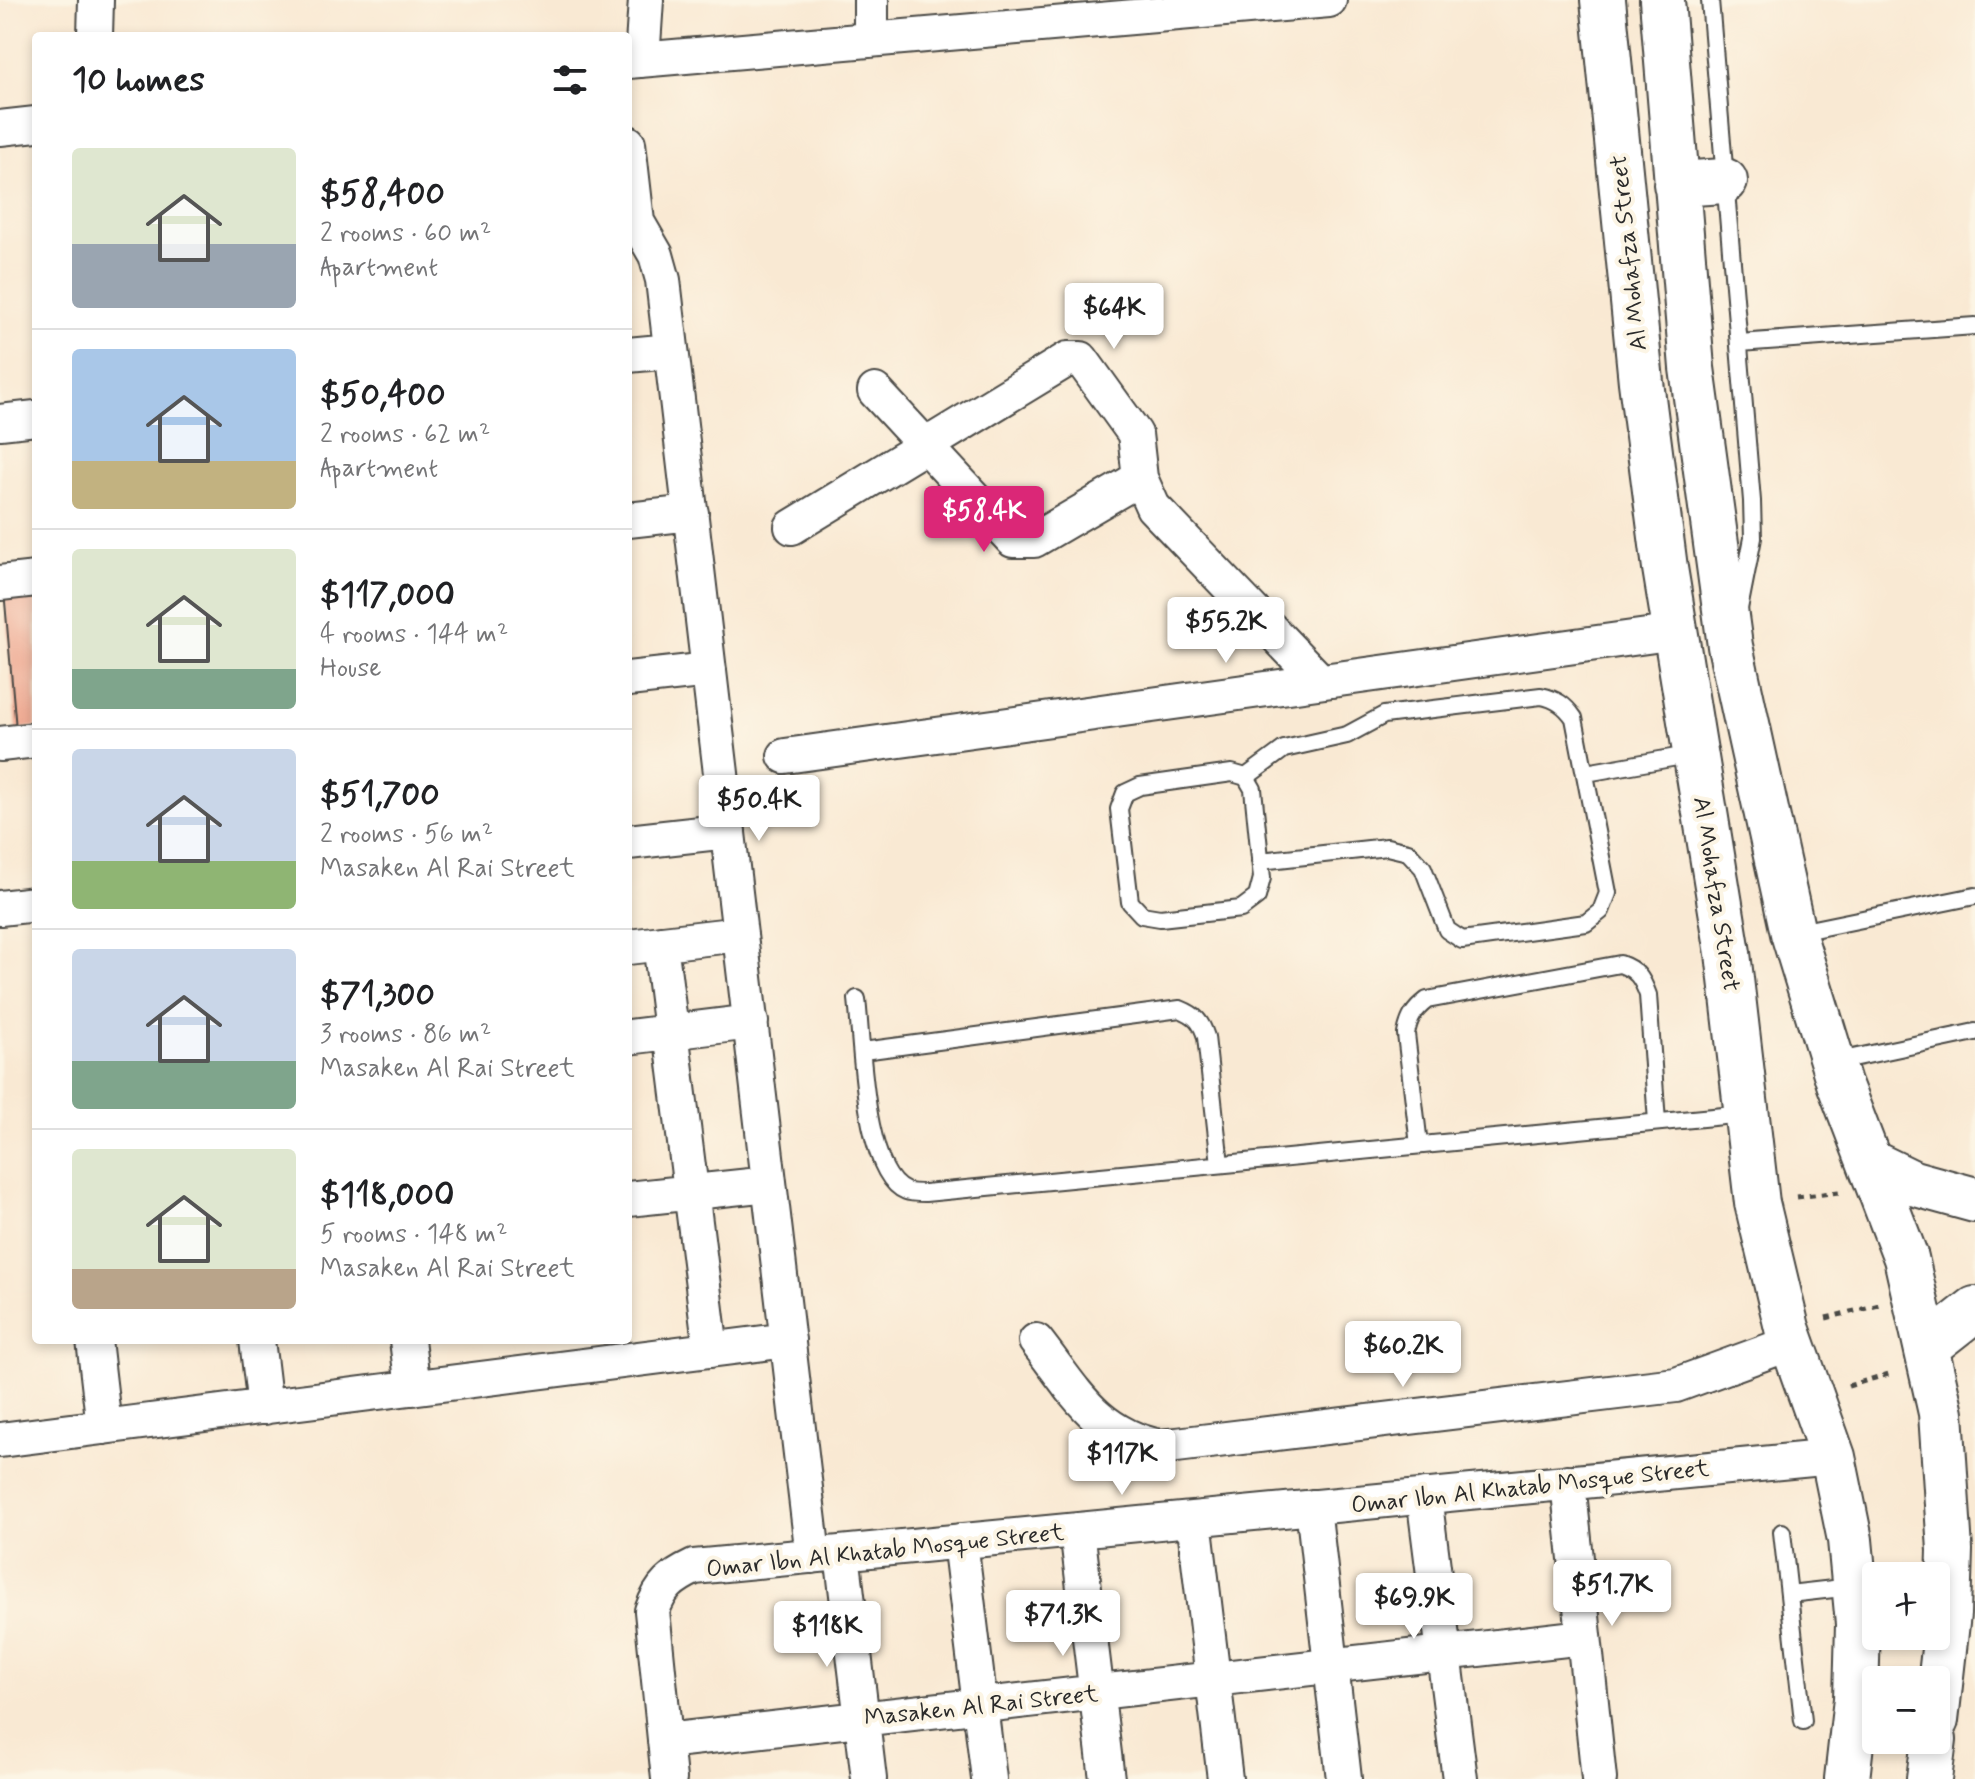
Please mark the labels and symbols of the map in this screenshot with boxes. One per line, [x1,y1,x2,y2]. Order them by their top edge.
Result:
street label: Al Mohafza Street [1604,153,1655,352]
pin: $64K [1067,283,1161,351]
pin: $58.4K [919,486,1049,554]
pin: $55.2K [1161,597,1291,665]
pin: $50.4K [694,775,824,843]
street label: Al Mohafza Street [1685,795,1746,994]
pin: $60.2K [1338,1321,1468,1389]
pin: $117K [1066,1429,1178,1497]
street label: Omar Ibn Al Khatab Mosque Street [1350,1453,1711,1522]
street label: Omar Ibn Al Khatab Mosque Street [705,1517,1066,1586]
pin: $51.7K [1547,1560,1677,1628]
pin: $69.9K [1349,1573,1479,1641]
pin: $71.3K [998,1590,1128,1658]
pin: $118K [771,1601,883,1669]
street label: Masaken Al Rai Street [863,1679,1100,1734]

